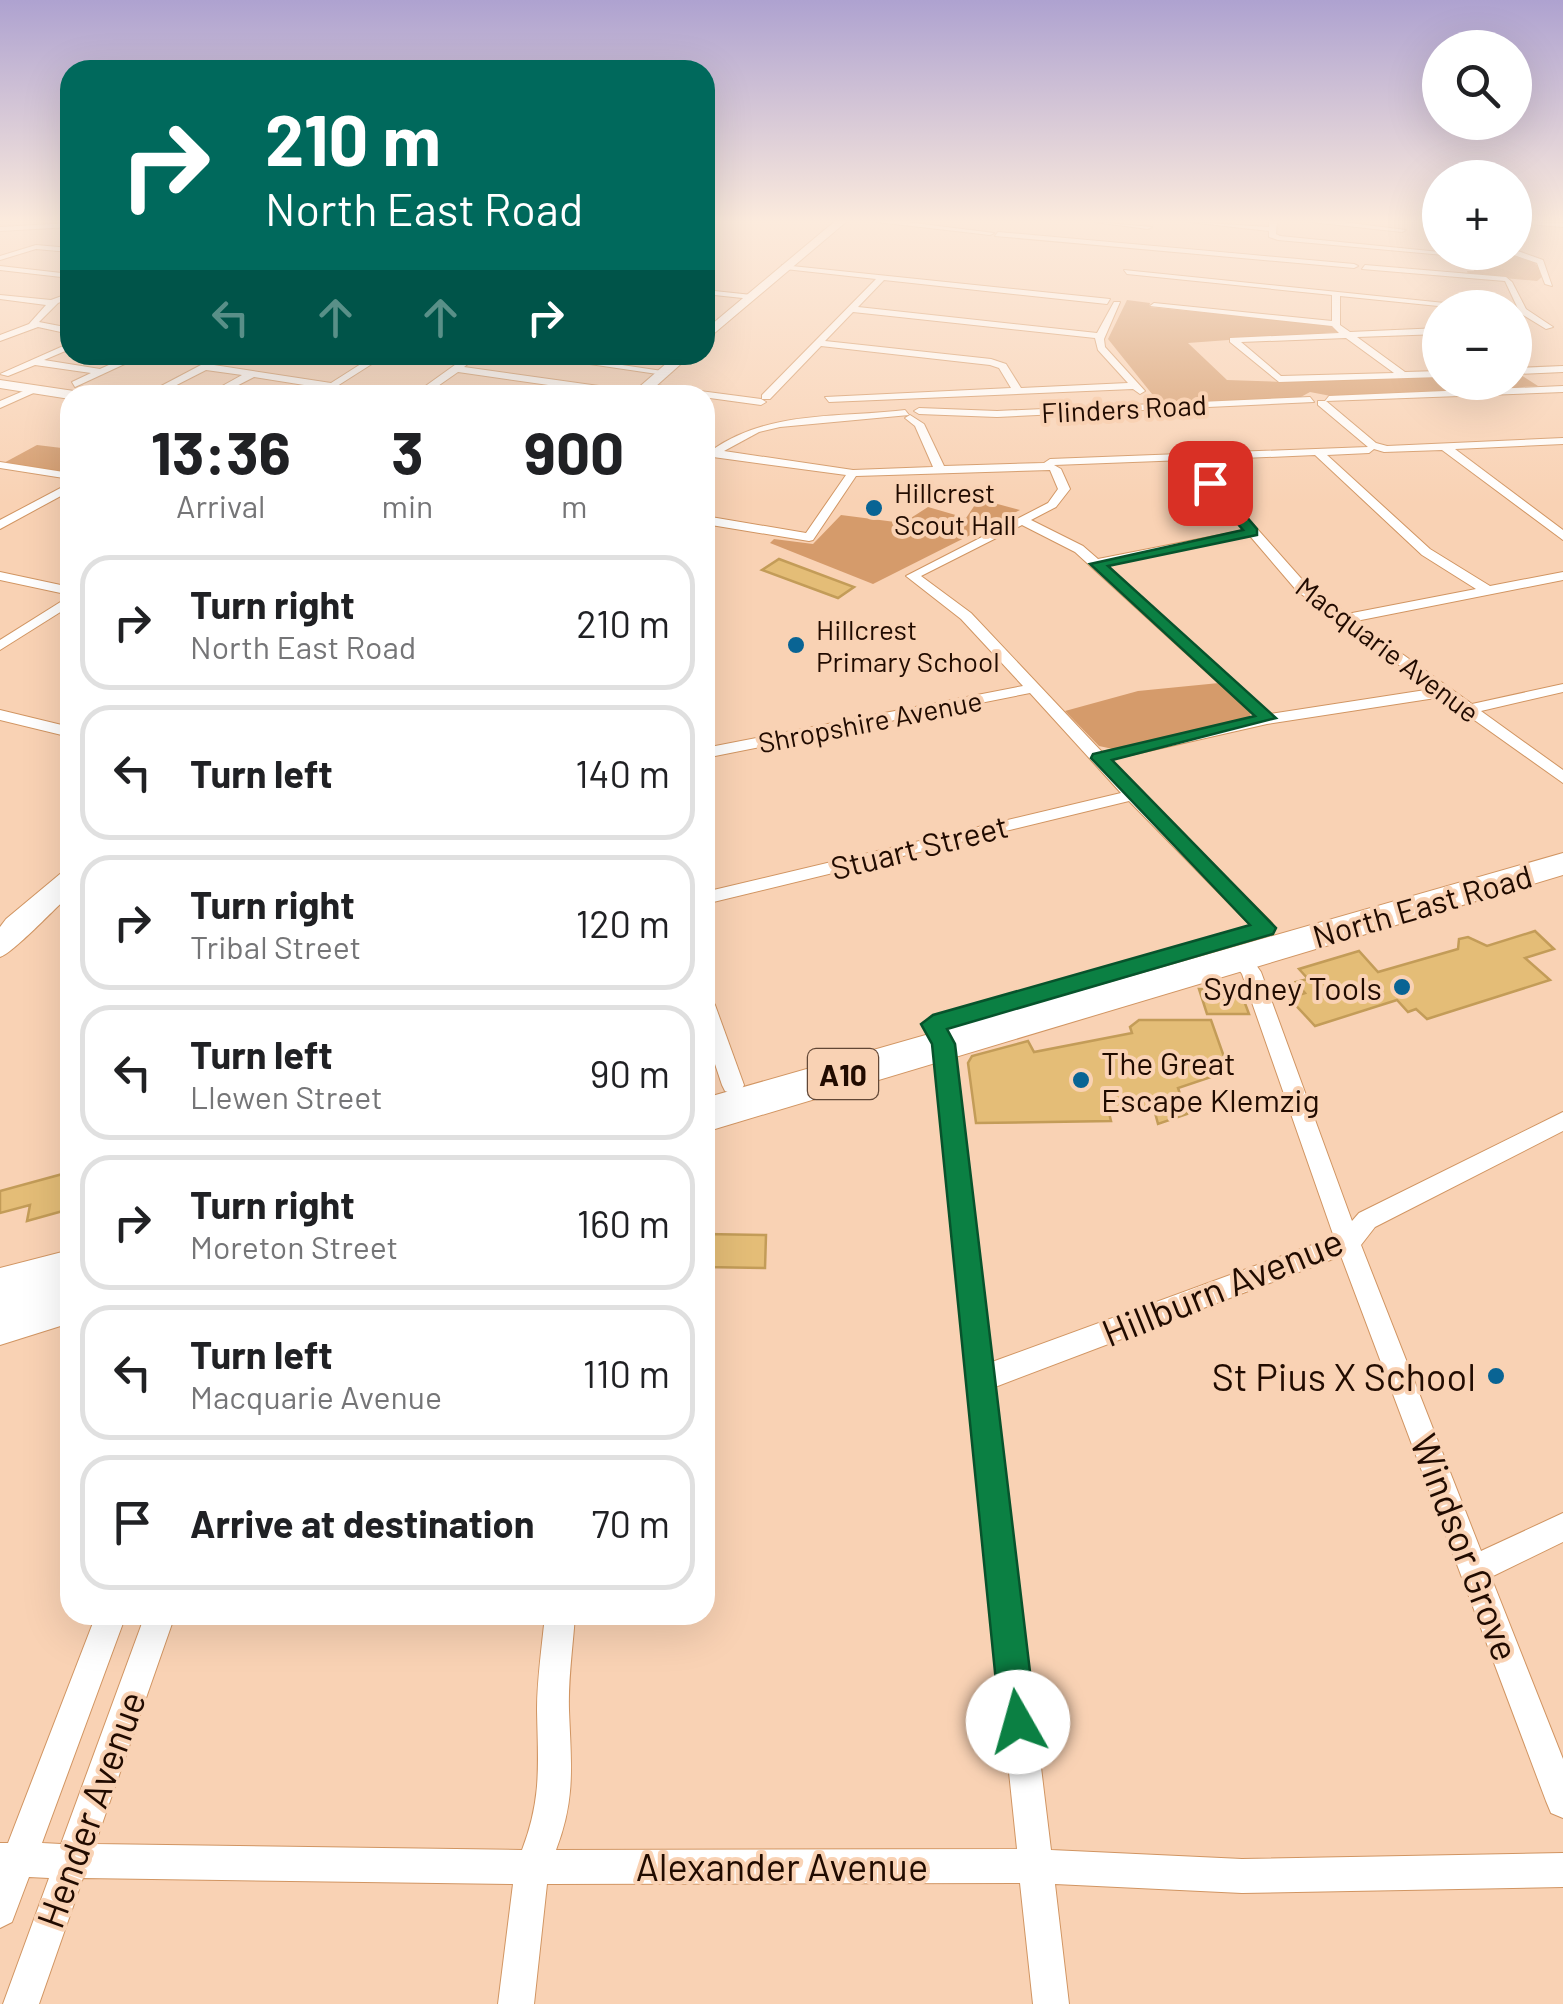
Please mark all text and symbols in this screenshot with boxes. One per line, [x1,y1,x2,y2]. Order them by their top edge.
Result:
map controls [1422,30,1532,400]
button: search [1422,30,1532,140]
text: 210 m [265,96,441,180]
icon: right [100,100,230,230]
button: + [1422,160,1532,270]
text: North East Road [265,181,583,235]
icon: left [203,290,258,345]
icon: ahead [308,290,363,345]
icon: ahead [413,290,468,345]
icon: right [518,290,573,345]
button: − [1422,290,1532,400]
street label: Flinders Road [1040,387,1208,429]
text: 13:36 [151,415,291,487]
text: 3 [391,415,424,487]
text: 900 [524,415,624,487]
pin [1168,441,1253,526]
icon: arrive [1183,456,1238,511]
place label: Hillcrest Scout Hall [894,475,1016,541]
text: Arrival [176,486,265,524]
text: min [381,486,433,524]
text: m [561,486,587,524]
marker: Hillcrest Scout Hall [863,497,885,519]
street label: Macquarie Avenue [1290,569,1486,729]
text: Turn right [190,581,355,627]
icon: right [105,595,160,650]
text: 210 m [576,600,670,646]
place label: Hillcrest Primary School [816,612,1000,678]
text: North East Road [190,627,416,665]
marker: Hillcrest Primary School [785,634,807,656]
street label: Shropshire Avenue [755,683,985,759]
icon: left [105,745,160,800]
text: Turn left [190,750,333,796]
text: 140 m [575,750,670,796]
street label: Stuart Street [826,806,1012,886]
street label: North East Road [1308,856,1536,954]
text: Turn right [190,881,355,927]
icon: right [105,895,160,950]
text: 120 m [576,900,670,946]
text: Tribal Street [190,927,361,965]
place label: Sydney Tools [1203,968,1382,1006]
marker: Sydney Tools [1391,976,1413,998]
text: Turn left [190,1031,333,1077]
place label: The Great Escape Klemzig [1101,1043,1320,1118]
icon: left [105,1045,160,1100]
road number: A10 [808,1049,878,1099]
text: 90 m [590,1050,670,1096]
marker: The Great Escape Klemzig [1070,1069,1092,1091]
text: Llewen Street [190,1077,383,1115]
text: Turn right [190,1181,355,1227]
icon: right [105,1195,160,1250]
text: 160 m [577,1200,670,1246]
street label: Hillburn Avenue [1095,1217,1349,1355]
text: Moreton Street [190,1227,398,1265]
text: Turn left [190,1331,333,1377]
icon: left [105,1345,160,1400]
text: 110 m [583,1350,670,1396]
place label: St Pius X School [1212,1353,1476,1399]
marker: St Pius X School [1485,1365,1507,1387]
text: Macquarie Avenue [190,1377,442,1415]
street label: Windsor Grove [1402,1427,1530,1667]
icon: arrive [105,1495,160,1550]
text: Arrive at destination [190,1500,535,1546]
text: 70 m [592,1500,670,1546]
position arrow [966,1670,1070,1774]
street label: Hender Avenue [26,1684,154,1934]
street label: Alexander Avenue [636,1843,928,1889]

